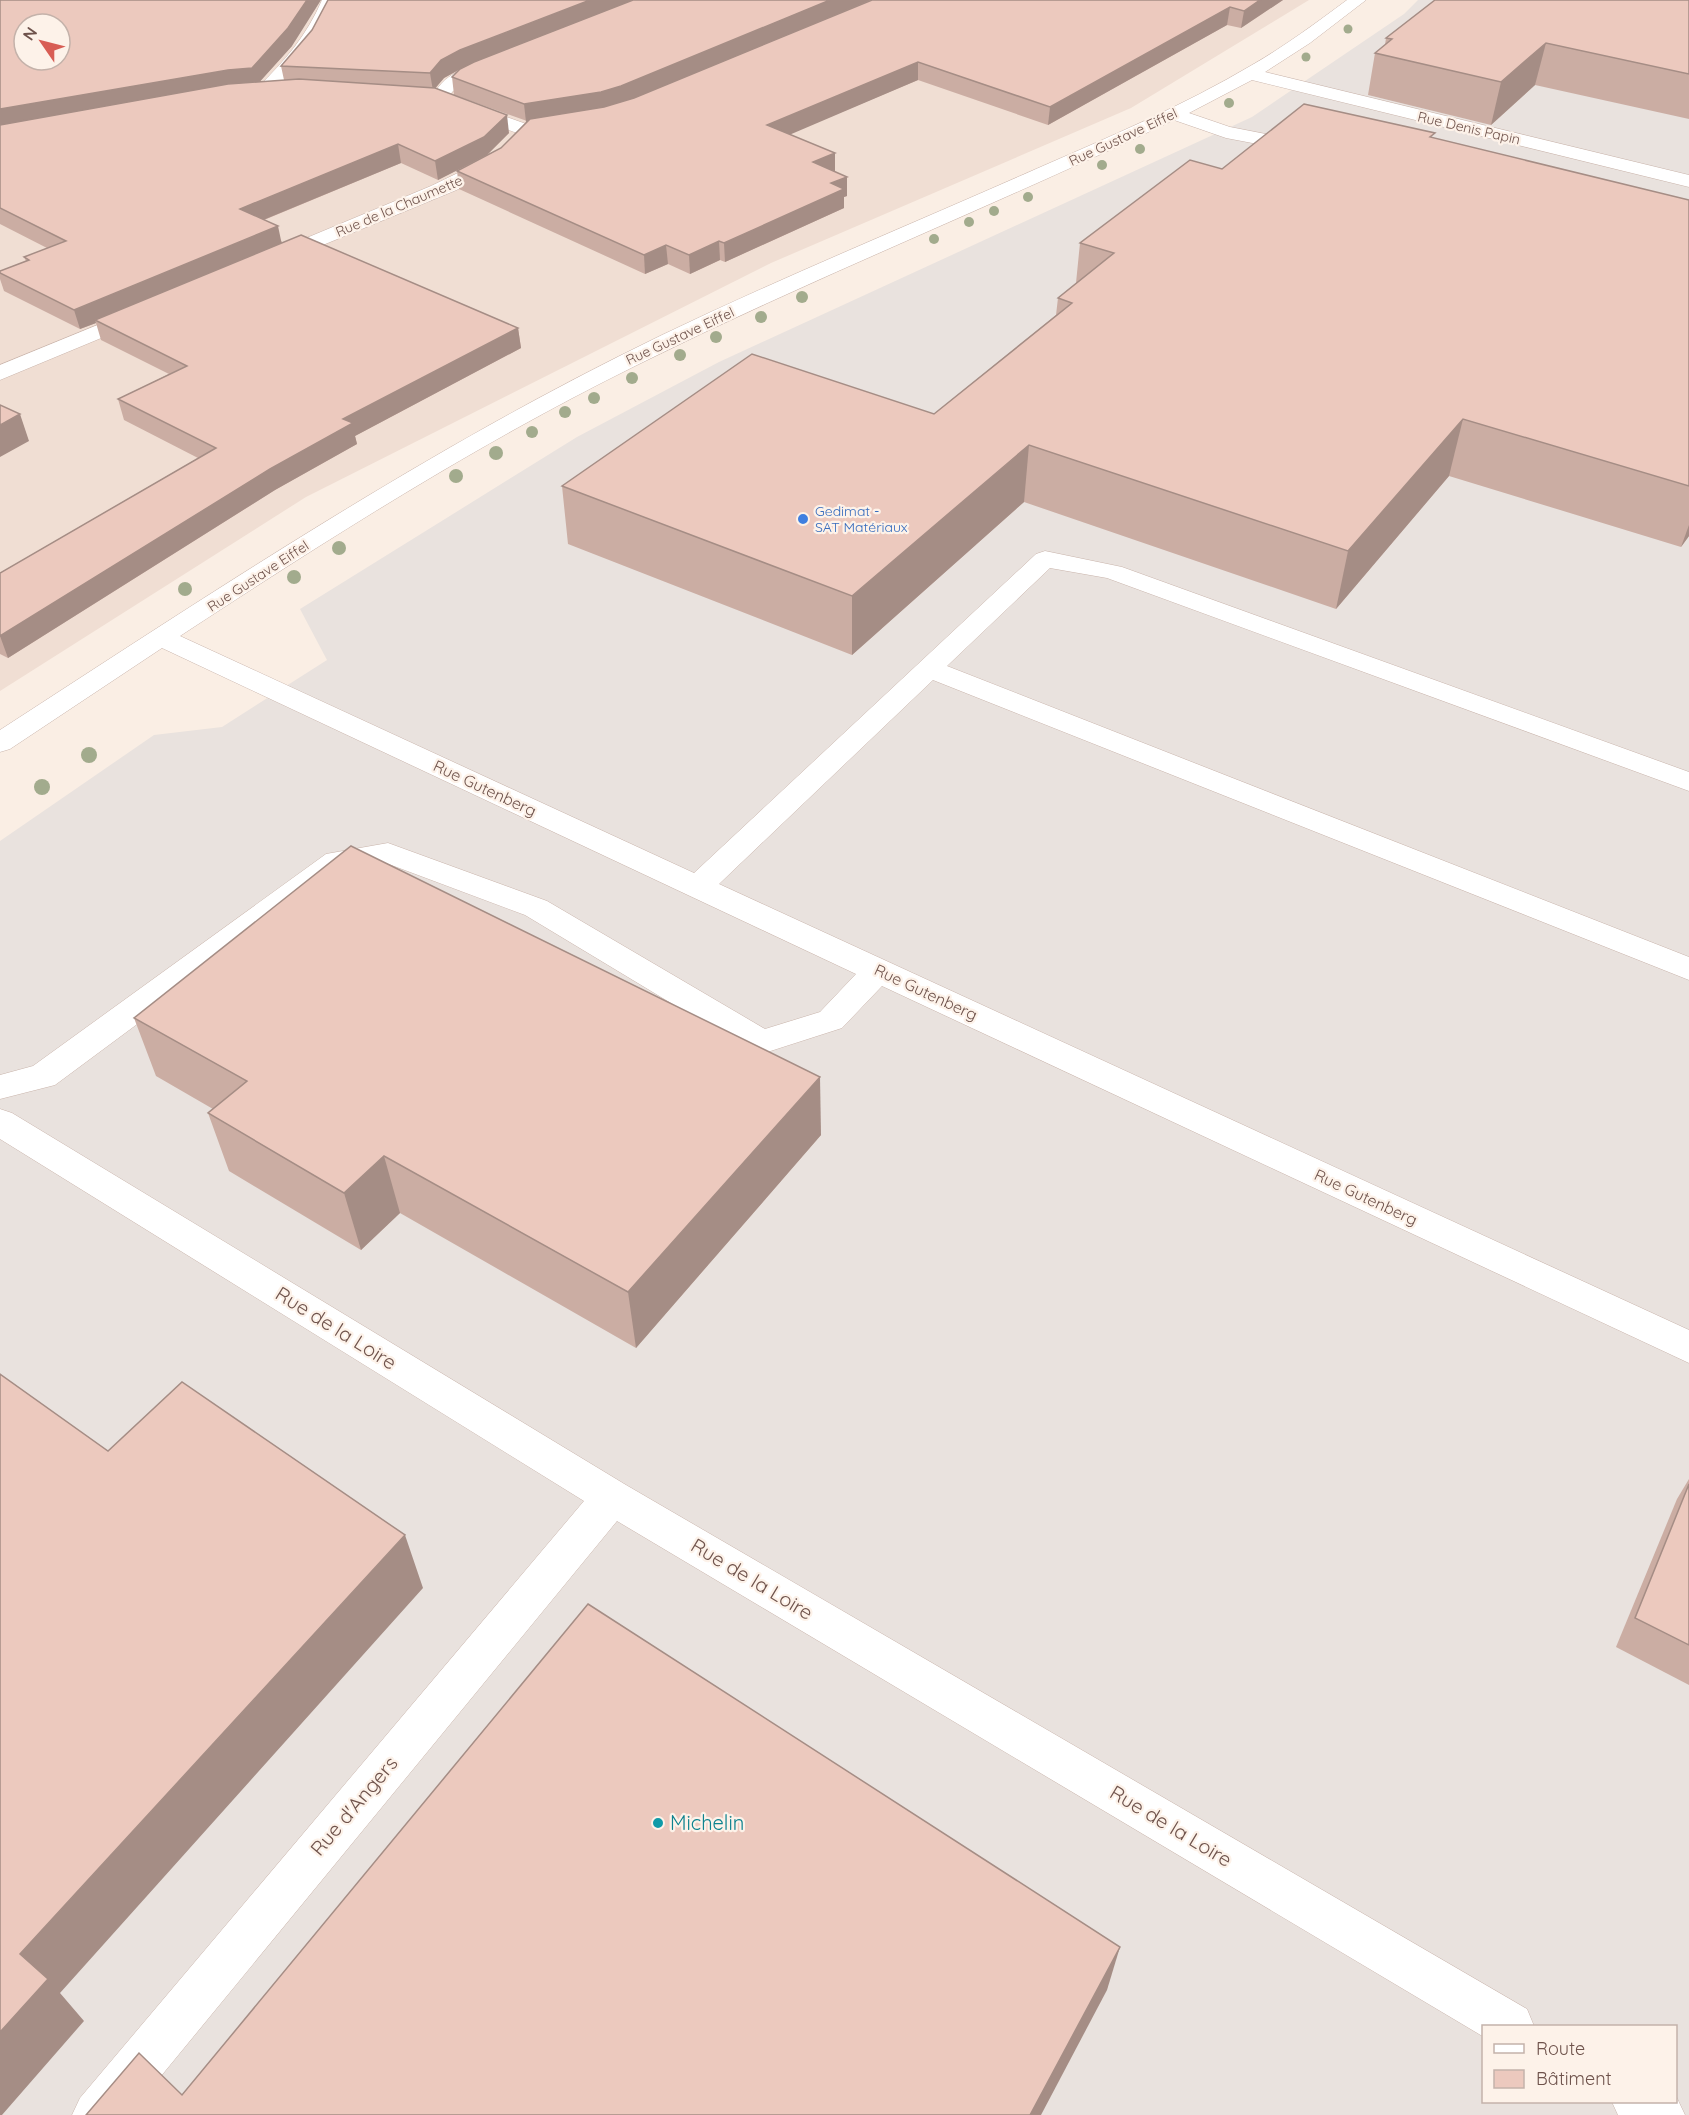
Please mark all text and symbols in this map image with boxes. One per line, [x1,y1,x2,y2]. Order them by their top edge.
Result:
north arrow [12,12,72,72]
text: N [18,23,41,44]
street label: Rue Gustave Eiffel [1066,104,1180,170]
street label: Rue Denis Papin [1416,107,1522,149]
street label: Rue de la Chaumette [333,171,465,241]
street label: Rue Gustave Eiffel [623,303,737,369]
place label: Gedimat - SAT Matériaux [815,502,908,536]
marker: Gedimat - SAT Matériaux [796,512,810,526]
street label: Rue Gustave Eiffel [204,536,312,616]
street label: Rue Gutenberg [430,755,540,821]
street label: Rue Gutenberg [871,959,981,1025]
street label: Rue Gutenberg [1311,1164,1421,1230]
street label: Rue de la Loire [271,1280,401,1375]
street label: Rue de la Loire [687,1532,818,1625]
street label: Rue d'Angers [305,1751,402,1861]
street label: Rue de la Loire [1106,1779,1237,1872]
place label: Michelin [670,1810,744,1835]
marker: Michelin [651,1816,665,1830]
legend [1482,2025,1677,2103]
text: Route [1536,2037,1585,2060]
text: Bâtiment [1536,2067,1612,2090]

